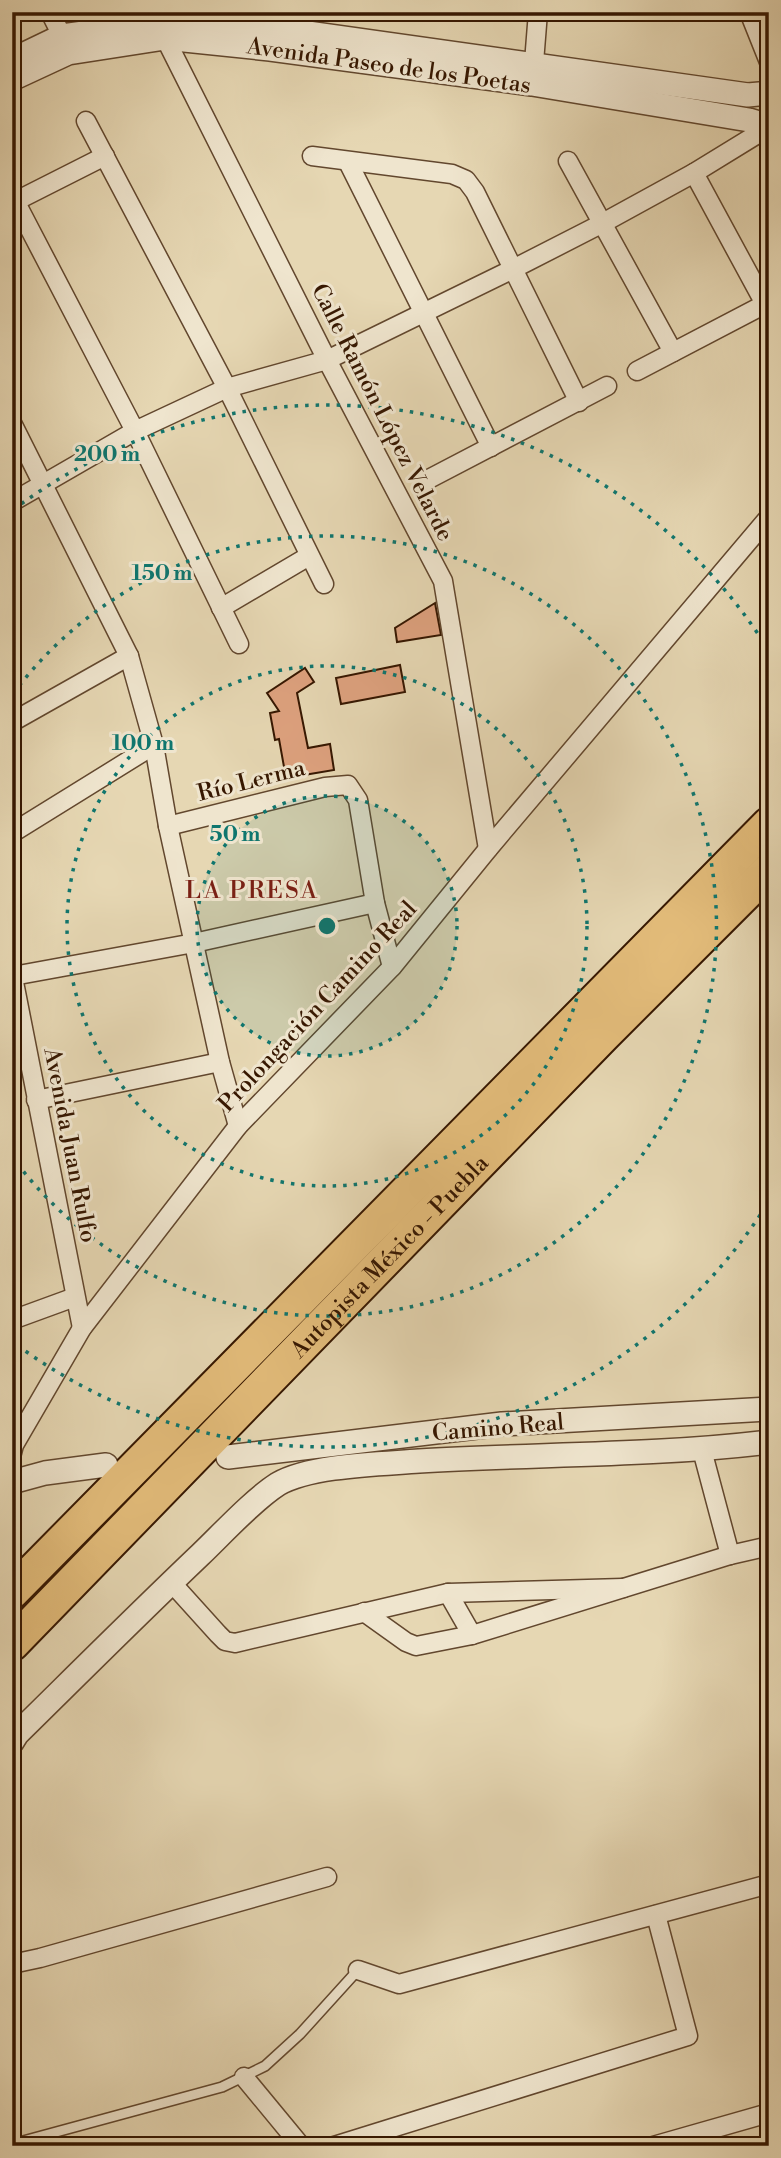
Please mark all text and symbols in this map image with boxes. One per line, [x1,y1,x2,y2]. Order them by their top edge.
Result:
street label: Avenida Paseo de los Poetas [244,32,533,100]
street label: Calle Ramón López Velarde [305,279,459,546]
text: 200 m [74,442,140,468]
text: 150 m [132,561,192,587]
text: 100 m [112,731,174,757]
street label: Río Lerma [194,754,308,808]
text: 50 m [210,822,260,848]
district label: LA PRESA [185,876,319,906]
street label: Prolongación Camino Real [213,895,423,1118]
centre of rings [315,914,339,938]
street label: Avenida Juan Rulfo [37,1044,103,1245]
street label: Autopista México - Puebla [284,1149,495,1365]
street label: Camino Real [431,1408,565,1448]

